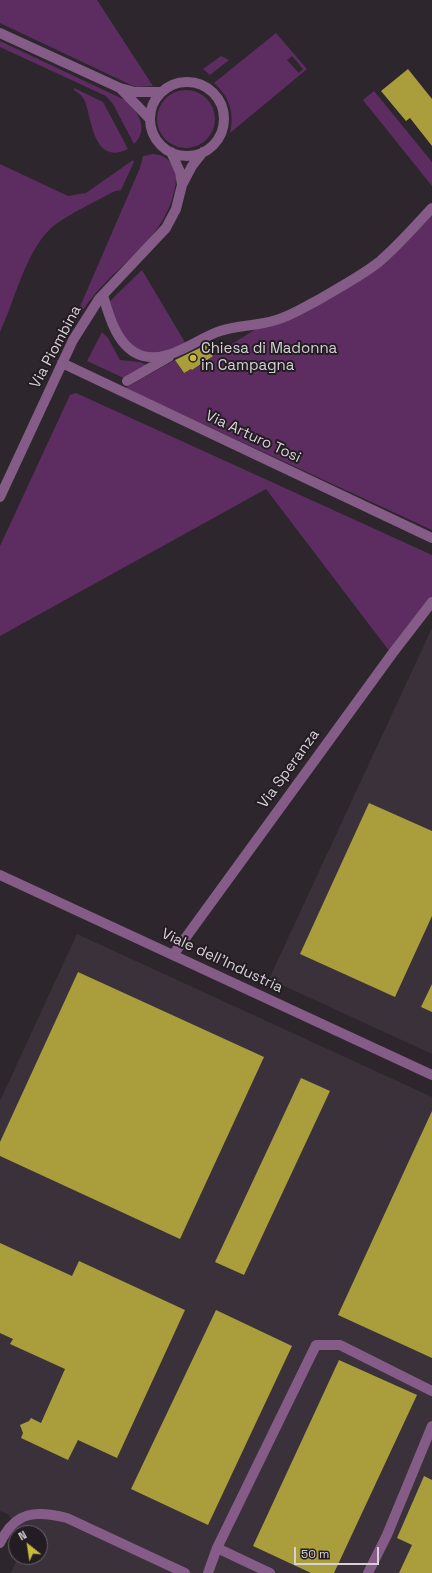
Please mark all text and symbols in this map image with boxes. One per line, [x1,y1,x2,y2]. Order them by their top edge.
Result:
street label: Via Piombina [27,302,85,392]
place label: Chiesa di Madonna in Campagna [201,340,337,375]
marker: Chiesa di Madonna in Campagna [188,353,198,363]
street label: Via Arturo Tosi [202,407,304,467]
street label: Via Speranza [254,726,324,812]
street label: Viale dell'Industria [158,925,286,997]
north arrow [8,1525,48,1565]
text: N [16,1528,29,1543]
scale bar [296,1539,381,1565]
text: 50 m [301,1546,329,1562]

